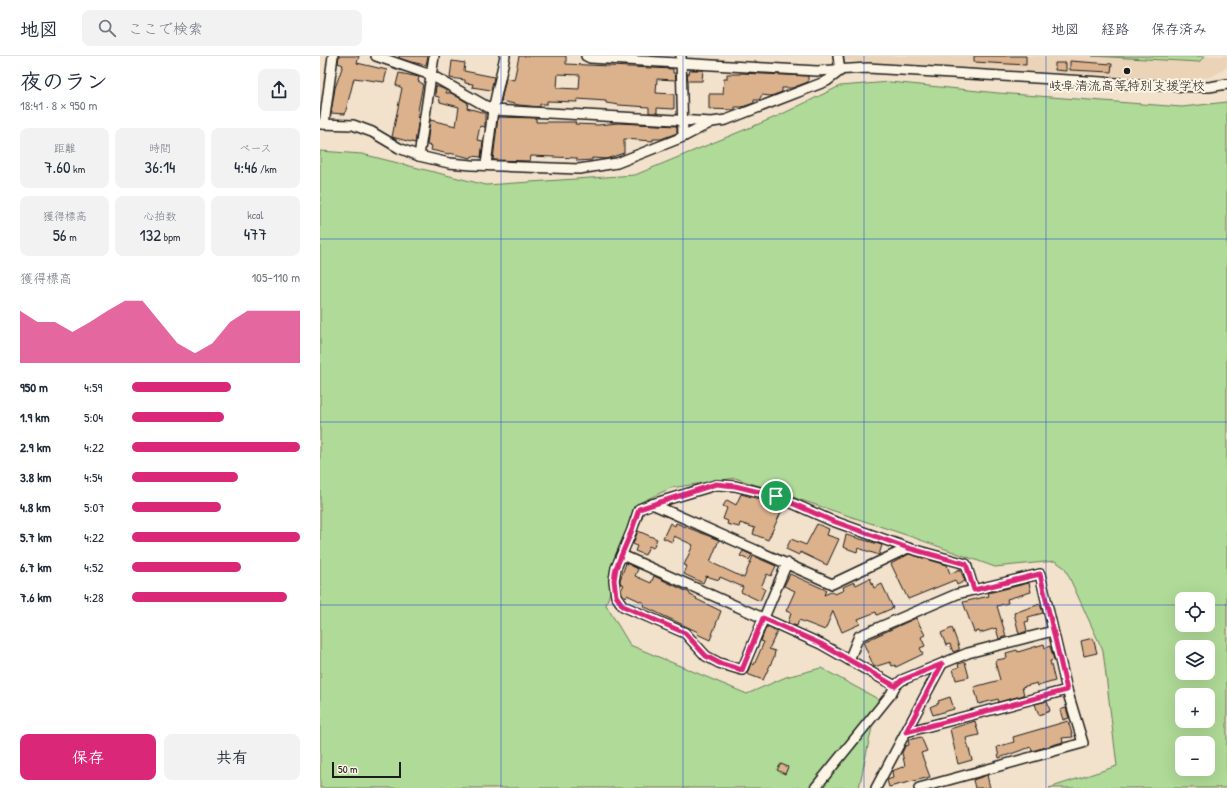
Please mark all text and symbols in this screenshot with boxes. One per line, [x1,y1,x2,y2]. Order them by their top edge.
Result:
search box [82,10,362,46]
text: 地図 [20,16,58,42]
icon: search [96,17,118,39]
text: ここで検索 [128,18,203,39]
text: 地図 [1051,19,1079,38]
text: 経路 [1101,19,1129,38]
text: 保存済み [1151,19,1207,38]
text: 夜のラン [20,66,108,96]
marker: 岐阜清流高等特別支援学校 [1122,66,1132,76]
button: share [258,69,300,111]
place label: 岐阜清流高等特別支援学校 [1049,76,1205,94]
text: 18:41 · 8 × 950 m [20,96,97,114]
text: 距離 [54,141,76,155]
text: 時間 [149,141,171,155]
text: ペース [239,141,272,155]
text: 7.60 [44,155,71,178]
text: 36:14 [145,155,175,178]
text: 4:46 [234,155,257,178]
text: km [71,162,85,176]
text: /km [257,162,277,176]
text: kcal [247,208,263,222]
text: 獲得標高 [43,209,87,223]
text: 心拍数 [143,209,176,223]
text: 477 [244,222,267,245]
text: 56 [53,223,67,246]
text: 132 [139,223,161,246]
text: m [67,230,77,244]
text: bpm [161,230,180,244]
text: 105–110 m [251,268,300,286]
text: 獲得標高 [20,269,72,287]
text: 950 m [20,378,48,396]
text: 4:59 [84,378,102,396]
text: 1.9 km [20,408,50,426]
text: 5:04 [84,408,103,426]
text: 2.9 km [20,438,51,456]
text: 4:22 [84,438,104,456]
text: 3.8 km [20,468,51,486]
text: 4:54 [84,468,102,486]
pin [759,479,793,513]
icon: arrive [765,485,787,507]
text: 4.8 km [20,498,51,516]
text: 5:07 [84,498,105,516]
text: 5.7 km [20,528,52,546]
text: 4:22 [84,528,104,546]
text: 6.7 km [20,558,52,576]
text: 4:52 [84,558,103,576]
text: 7.6 km [20,588,52,606]
text: 4:28 [84,588,104,606]
map controls [1175,592,1215,776]
button: locate [1175,592,1215,632]
button: layers [1175,640,1215,680]
button: + [1175,688,1215,728]
button: 保存 [20,734,156,780]
button: 共有 [164,734,300,780]
button: − [1175,736,1215,776]
scale bar [332,760,401,779]
text: 50 m [338,762,358,776]

